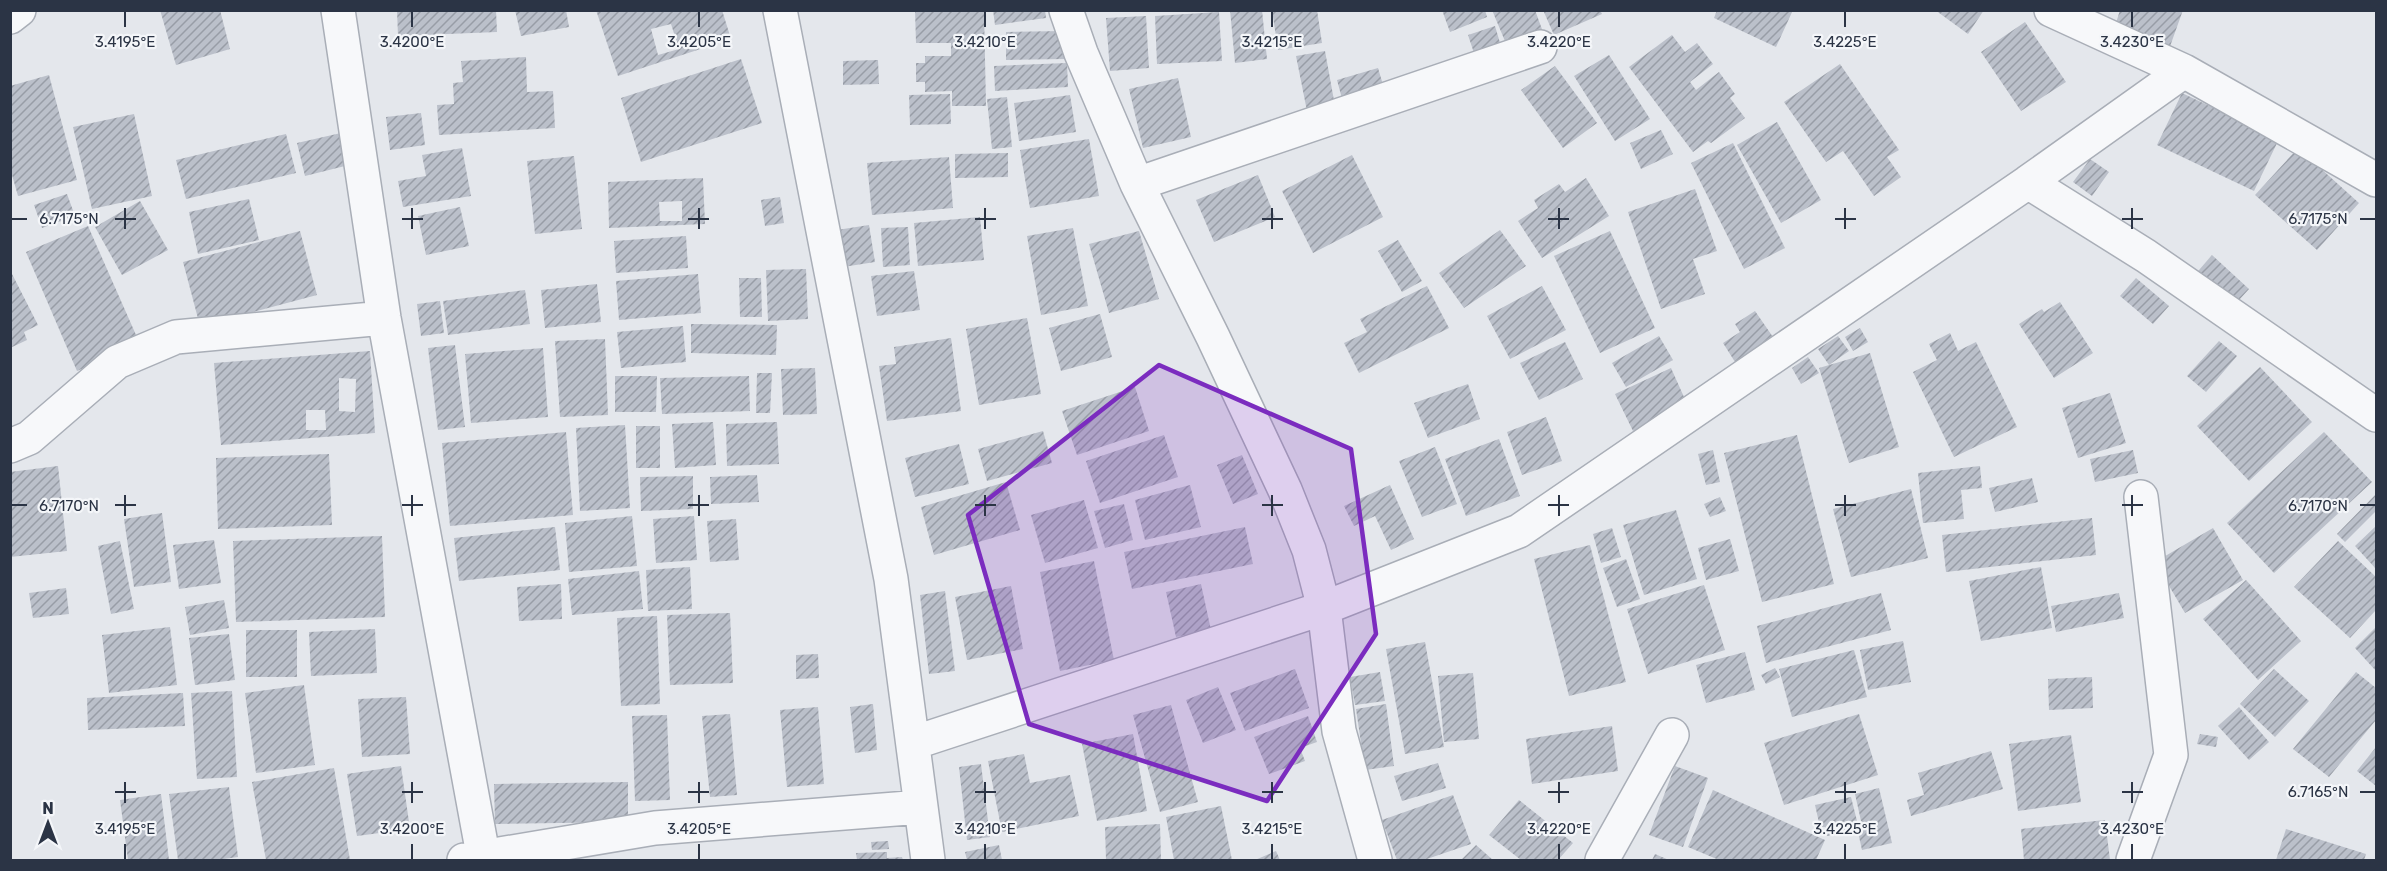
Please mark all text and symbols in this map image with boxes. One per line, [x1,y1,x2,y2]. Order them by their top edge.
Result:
text: 3.4195°E [95,33,155,51]
text: 3.4200°E [380,33,444,51]
text: 3.4205°E [667,33,731,51]
text: 3.4210°E [954,33,1016,51]
text: 3.4215°E [1242,33,1302,51]
text: 3.4220°E [1527,33,1591,51]
text: 3.4225°E [1813,33,1877,51]
text: 3.4230°E [2100,33,2164,51]
text: 6.7175°N [39,210,99,228]
text: 6.7175°N [2288,210,2348,228]
text: 6.7170°N [39,497,99,515]
text: 6.7170°N [2288,497,2348,515]
text: 6.7165°N [2288,783,2348,801]
north arrow [18,793,78,853]
text: N [42,799,54,818]
text: 3.4195°E [95,820,155,838]
text: 3.4200°E [380,820,444,838]
text: 3.4205°E [667,820,731,838]
text: 3.4210°E [954,820,1016,838]
text: 3.4215°E [1242,820,1302,838]
text: 3.4220°E [1527,820,1591,838]
text: 3.4225°E [1813,820,1877,838]
text: 3.4230°E [2100,820,2164,838]

